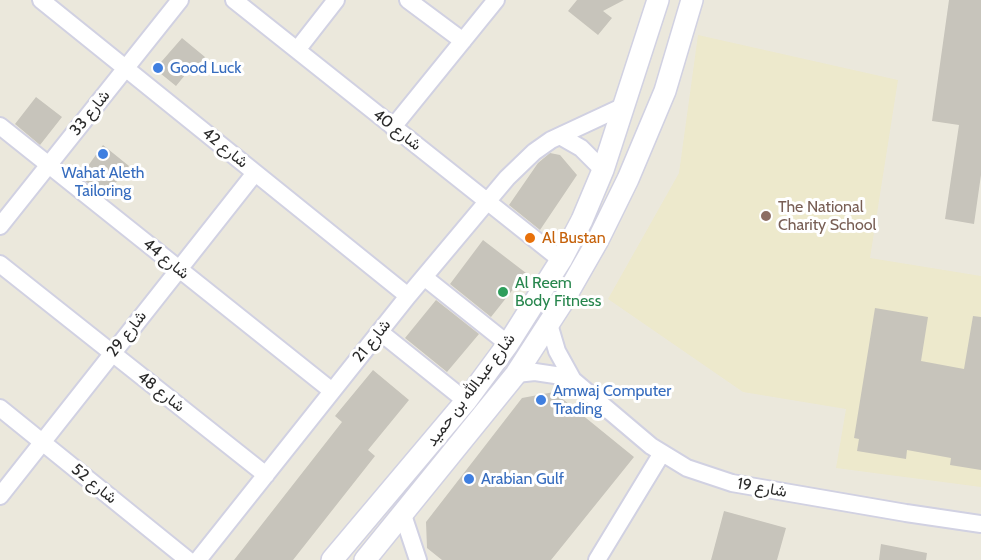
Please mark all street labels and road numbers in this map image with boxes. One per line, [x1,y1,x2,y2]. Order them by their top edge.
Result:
street label: شارع 33 [66,86,114,140]
street label: شارع 40 [369,105,425,155]
street label: شارع 42 [198,124,252,172]
street label: شارع 44 [139,234,193,284]
street label: شارع 29 [103,307,151,361]
street label: شارع 21 [349,316,395,366]
street label: شارع عبدالله بن حميد [422,330,520,450]
street label: شارع 48 [134,368,188,416]
street label: شارع 52 [67,460,121,508]
street label: شارع 19 [736,474,788,502]

